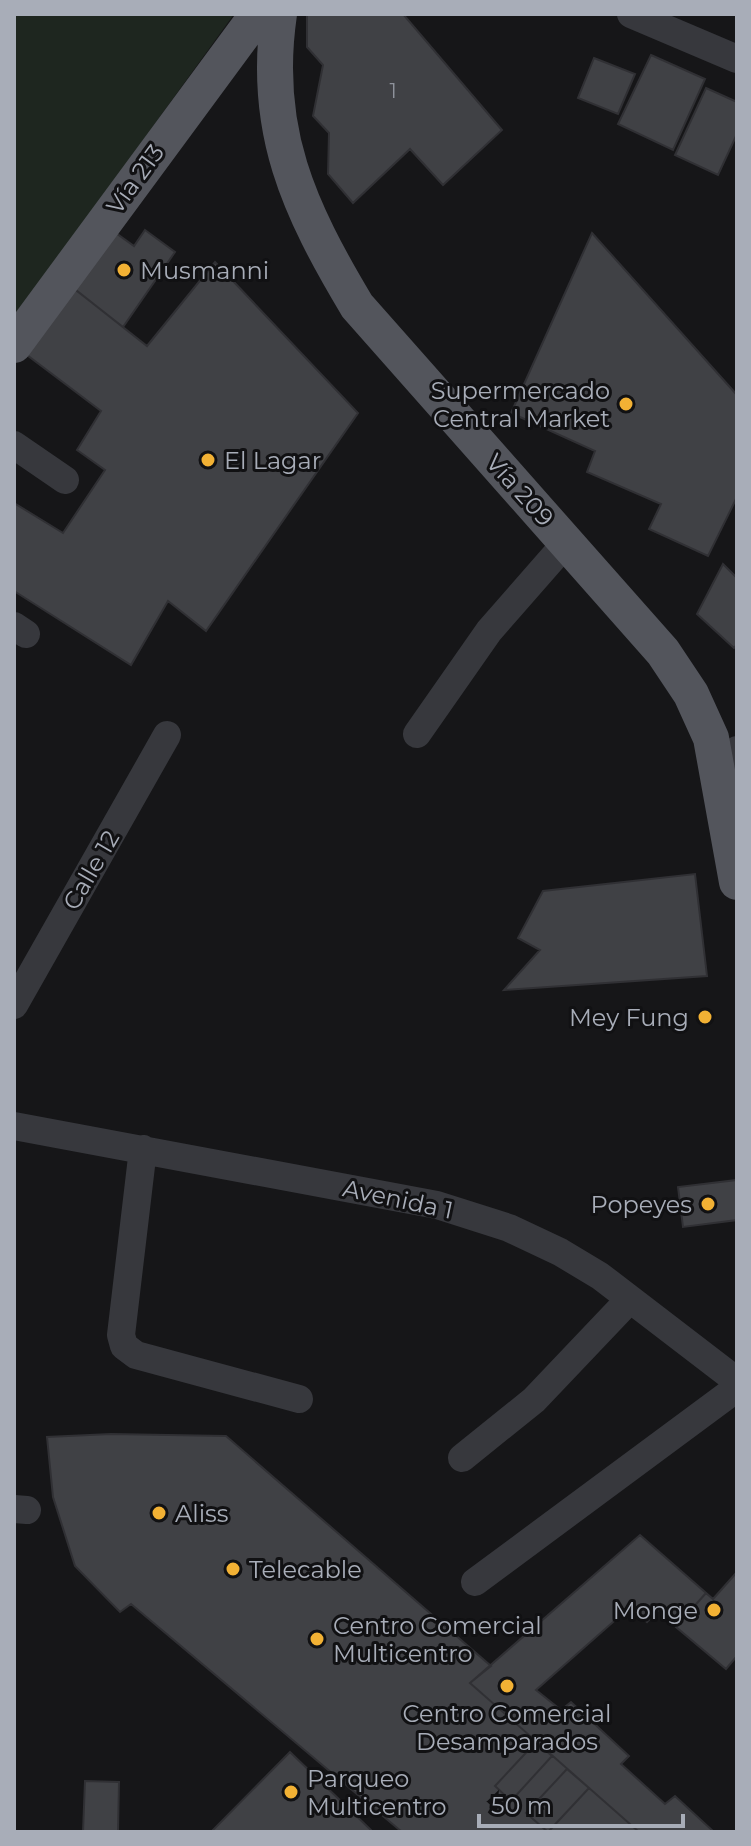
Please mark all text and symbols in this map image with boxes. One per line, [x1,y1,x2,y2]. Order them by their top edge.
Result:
house number: 1 [389,79,397,103]
street label: Vía 213 [100,138,170,220]
place label: Musmanni [140,256,269,285]
marker: Musmanni [115,261,133,279]
place label: Supermercado Central Market [431,376,610,433]
marker: Supermercado Central Market [617,395,635,413]
place label: El Lagar [224,446,321,475]
street label: Vía 209 [480,448,560,532]
marker: El Lagar [199,451,217,469]
street label: Calle 12 [57,825,125,915]
place label: Mey Fung [569,1003,689,1032]
marker: Mey Fung [696,1008,714,1026]
street label: Avenida 1 [340,1173,456,1225]
place label: Popeyes [591,1190,692,1219]
marker: Popeyes [699,1195,717,1213]
place label: Aliss [175,1499,229,1528]
marker: Aliss [150,1504,168,1522]
place label: Telecable [249,1555,362,1584]
marker: Telecable [224,1560,242,1578]
place label: Monge [613,1596,698,1625]
marker: Monge [705,1601,723,1619]
place label: Centro Comercial Multicentro [333,1611,542,1668]
marker: Centro Comercial Multicentro [308,1630,326,1648]
marker: Centro Comercial Desamparados [498,1677,516,1695]
place label: Centro Comercial Desamparados [403,1699,611,1756]
place label: Parqueo Multicentro [307,1764,447,1821]
scale bar [479,1778,683,1828]
marker: Parqueo Multicentro [282,1783,300,1801]
text: 50 m [491,1791,552,1820]

